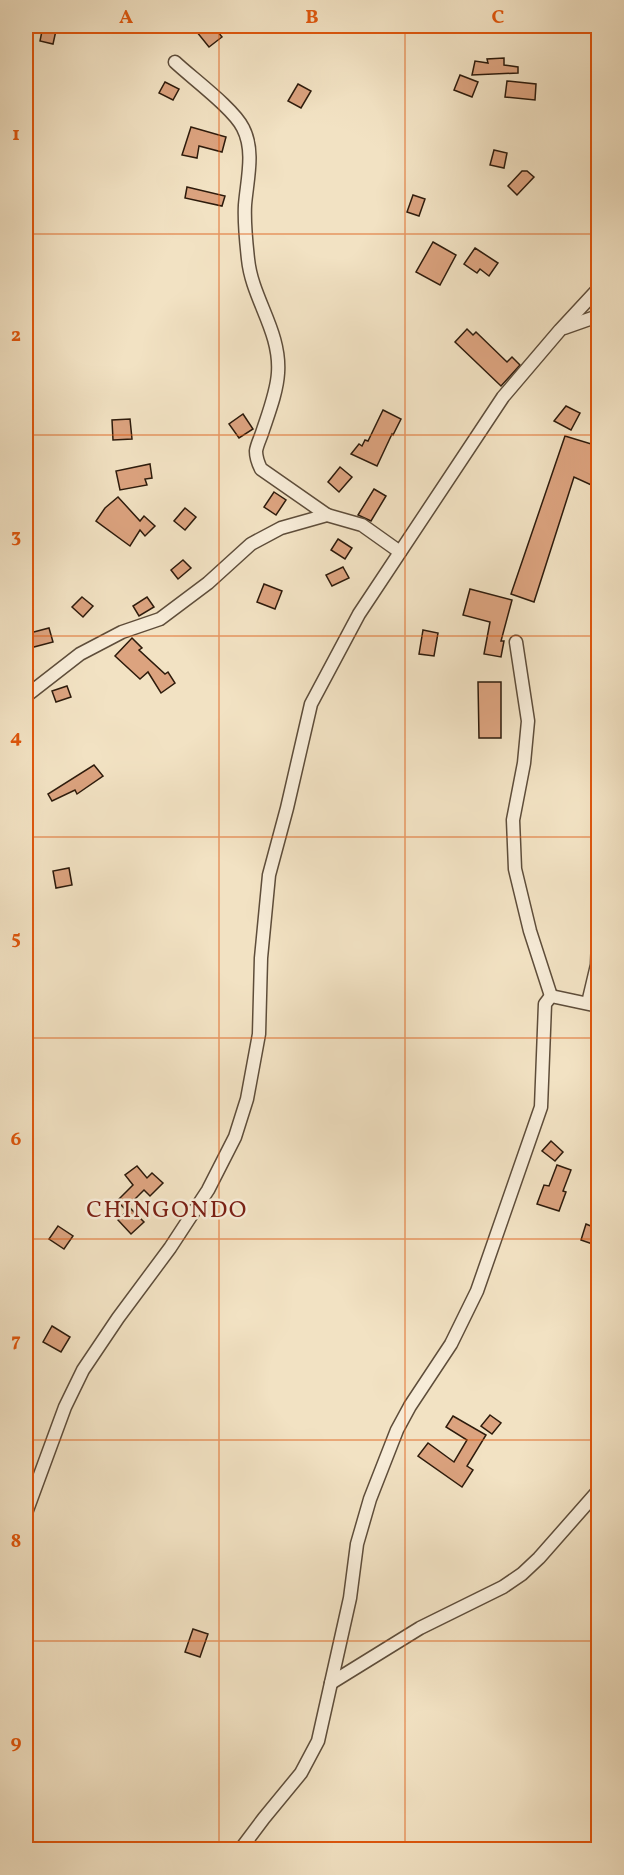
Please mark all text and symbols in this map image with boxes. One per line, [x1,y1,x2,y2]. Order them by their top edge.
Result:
text: A [119,4,133,32]
text: B [305,4,319,32]
text: C [492,4,505,32]
text: 1 [12,121,20,149]
text: 2 [11,322,21,350]
text: 3 [11,523,21,551]
text: 4 [10,724,22,752]
text: 5 [11,925,21,953]
text: 6 [11,1126,22,1154]
district label: CHINGONDO [86,1194,248,1228]
text: 7 [11,1327,21,1355]
text: 8 [11,1528,21,1556]
text: 9 [10,1729,22,1757]

